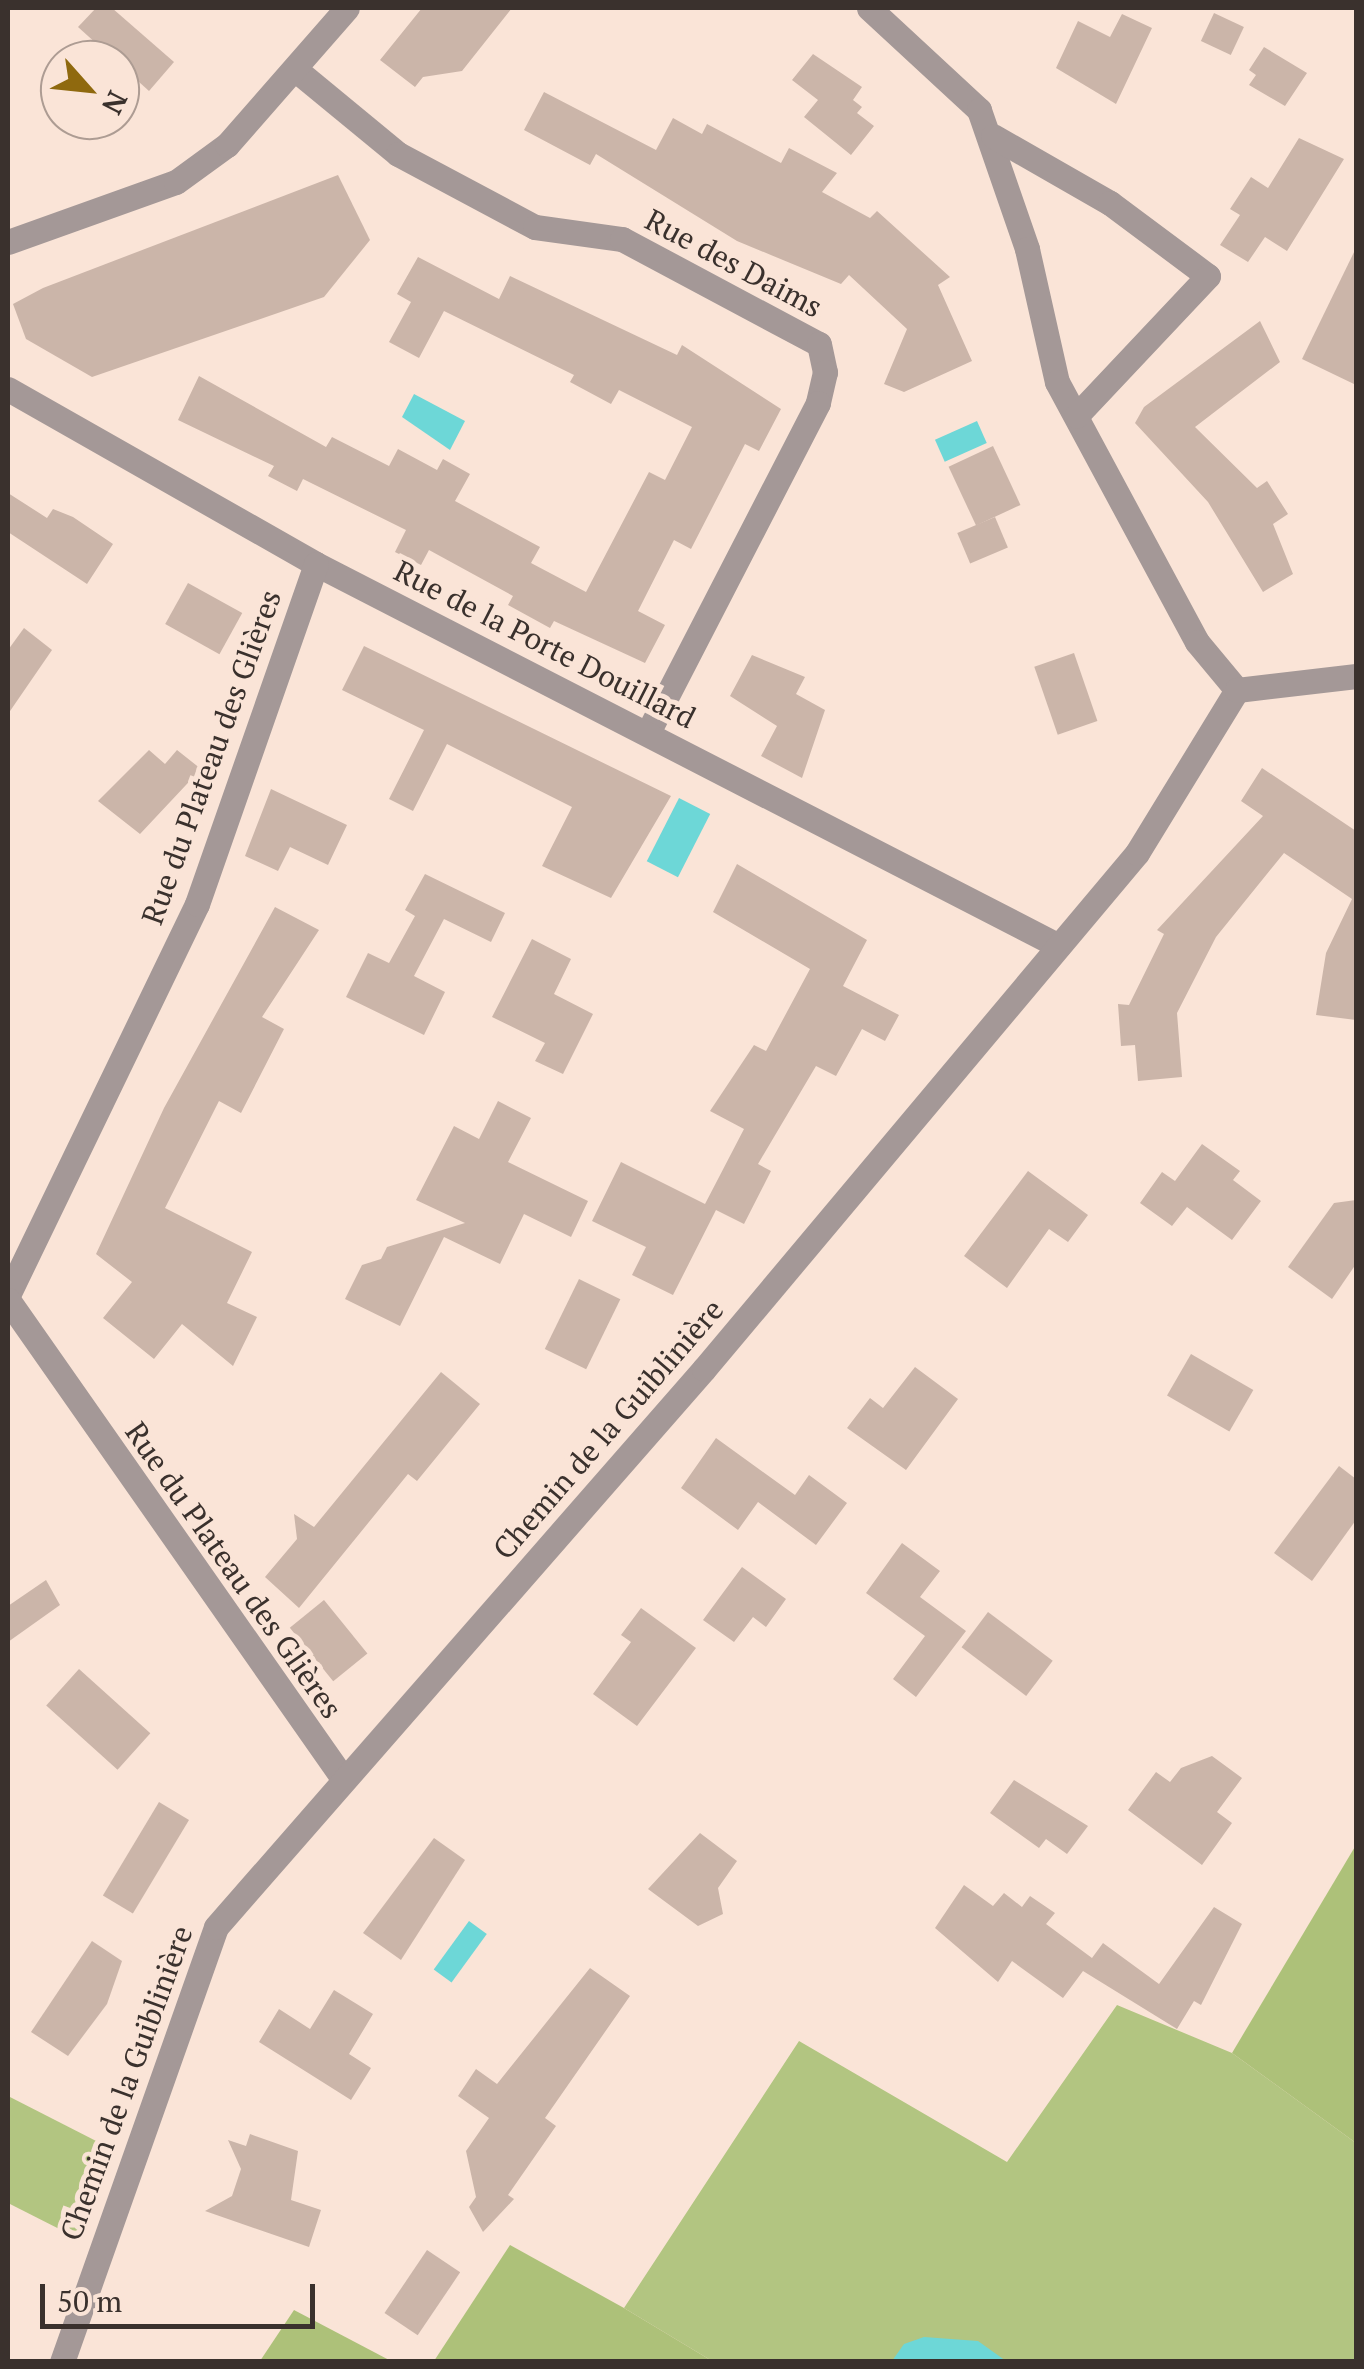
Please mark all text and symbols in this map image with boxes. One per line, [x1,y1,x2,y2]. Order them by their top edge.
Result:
north arrow [40,40,140,140]
text: N [94,85,137,121]
street label: Rue des Daims [639,201,829,325]
street label: Rue de la Porte Douillard [388,552,702,736]
street label: Rue du Plateau des Glières [134,585,288,929]
street label: Chemin de la Guiblinière [485,1292,731,1566]
street label: Rue du Plateau des Glières [118,1415,350,1725]
street label: Chemin de la Guiblinière [52,1921,200,2245]
scale bar [45,2264,320,2326]
text: 50 m [57,2281,122,2321]

